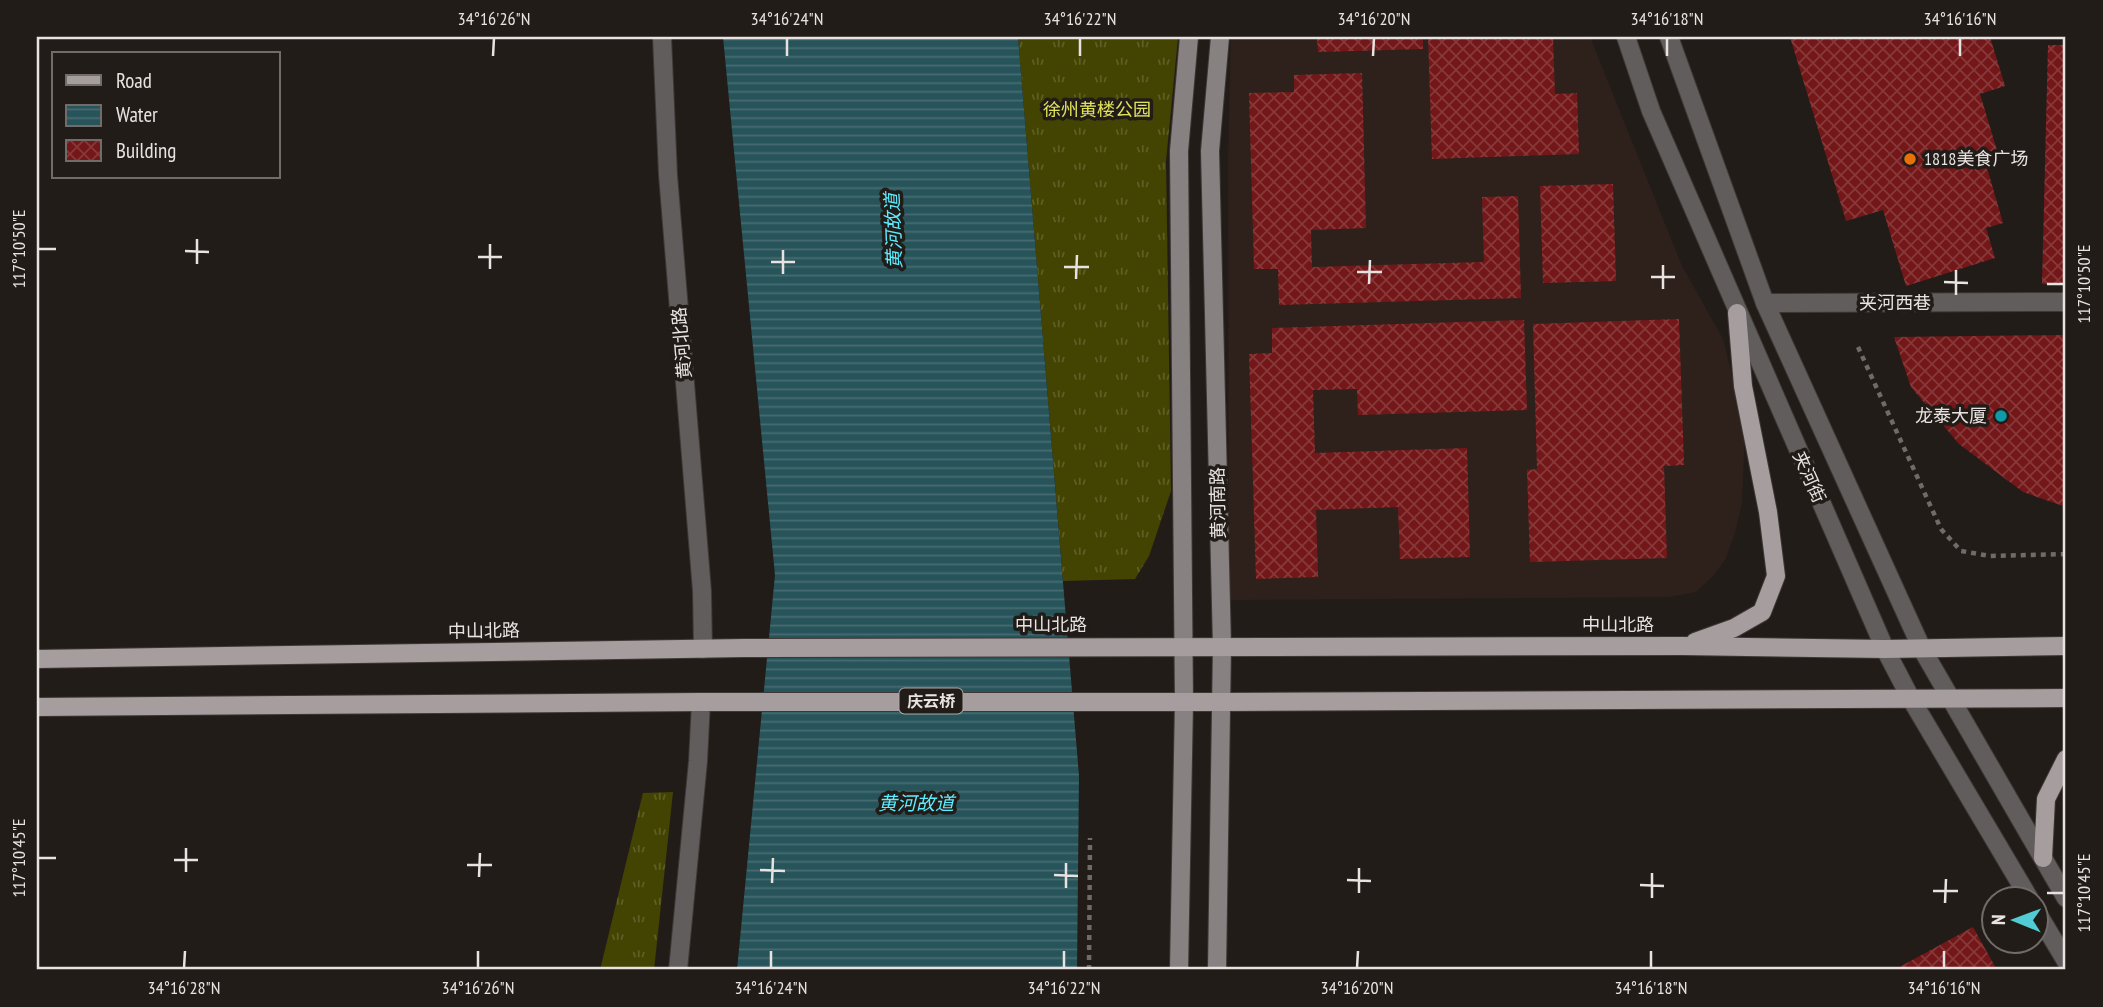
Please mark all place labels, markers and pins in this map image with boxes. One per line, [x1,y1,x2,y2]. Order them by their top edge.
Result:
place label: 1818美食广场 [1924,147,2028,170]
marker: 1818美食广场 [1902,151,1918,167]
place label: 龙泰大厦 [1915,404,1987,427]
marker: 龙泰大厦 [1993,408,2009,424]

